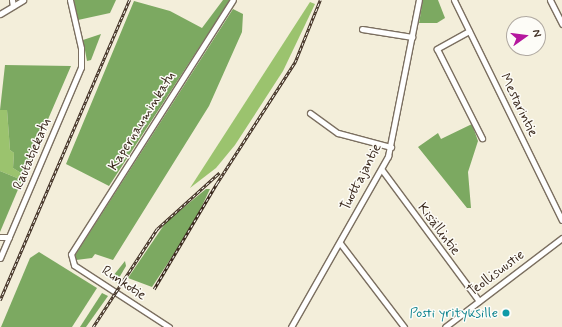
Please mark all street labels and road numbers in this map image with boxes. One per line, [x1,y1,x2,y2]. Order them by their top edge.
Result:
street label: Kapernauminkatu [105,68,179,174]
street label: Mestarintie [496,71,542,139]
street label: Rautatiekatu [9,116,55,192]
street label: Tuottajantie [337,140,385,214]
street label: Kisällintie [414,200,464,258]
street label: Teollisuustie [464,246,528,300]
street label: Runkotie [99,262,149,304]

